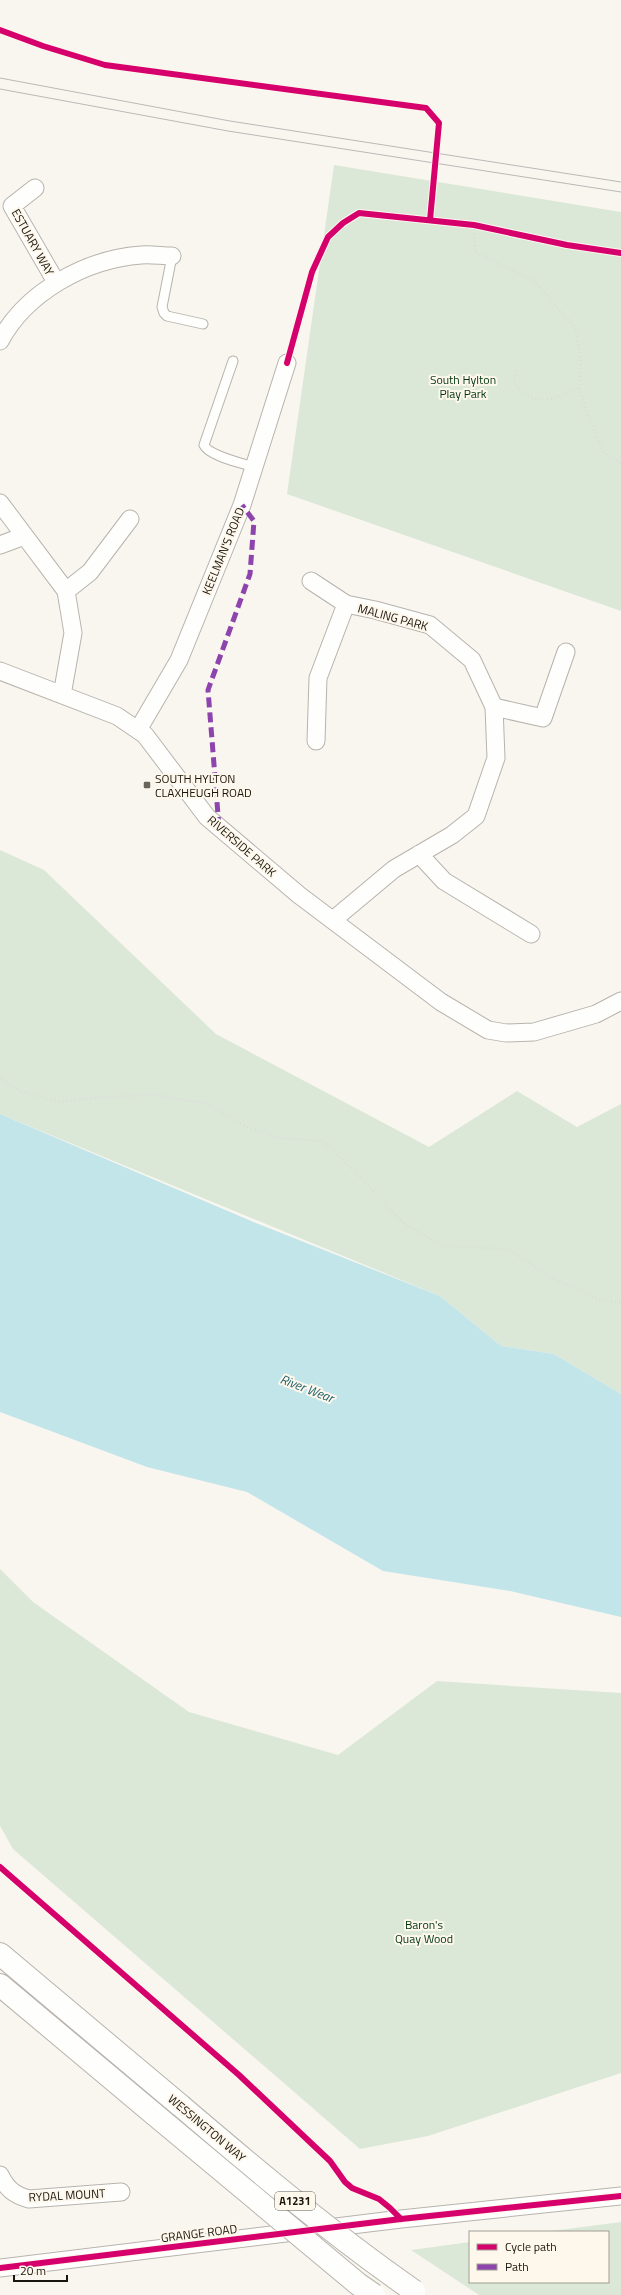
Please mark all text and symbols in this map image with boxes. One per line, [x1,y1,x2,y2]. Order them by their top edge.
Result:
street label: ESTUARY WAY [7,205,59,279]
park label: South Hylton Play Park [430,370,496,403]
street label: KEELMAN'S ROAD [197,504,249,598]
street label: MALING PARK [356,598,430,636]
place label: SOUTH HYLTON CLAXHEUGH ROAD [155,769,252,802]
marker: SOUTH HYLTON CLAXHEUGH ROAD [142,780,152,790]
street label: RIVERSIDE PARK [203,811,281,881]
water label: River Wear [277,1369,338,1408]
park label: Baron's Quay Wood [395,1915,453,1948]
street label: WESSINGTON WAY [164,2090,251,2167]
street label: RYDAL MOUNT [28,2183,107,2206]
road number: A1231 [275,2192,315,2210]
street label: GRANGE ROAD [160,2219,238,2247]
legend [469,2231,609,2283]
text: Cycle path [505,2237,557,2256]
scale bar [14,2257,67,2283]
text: Path [505,2257,529,2276]
text: 20 m [20,2261,46,2280]

